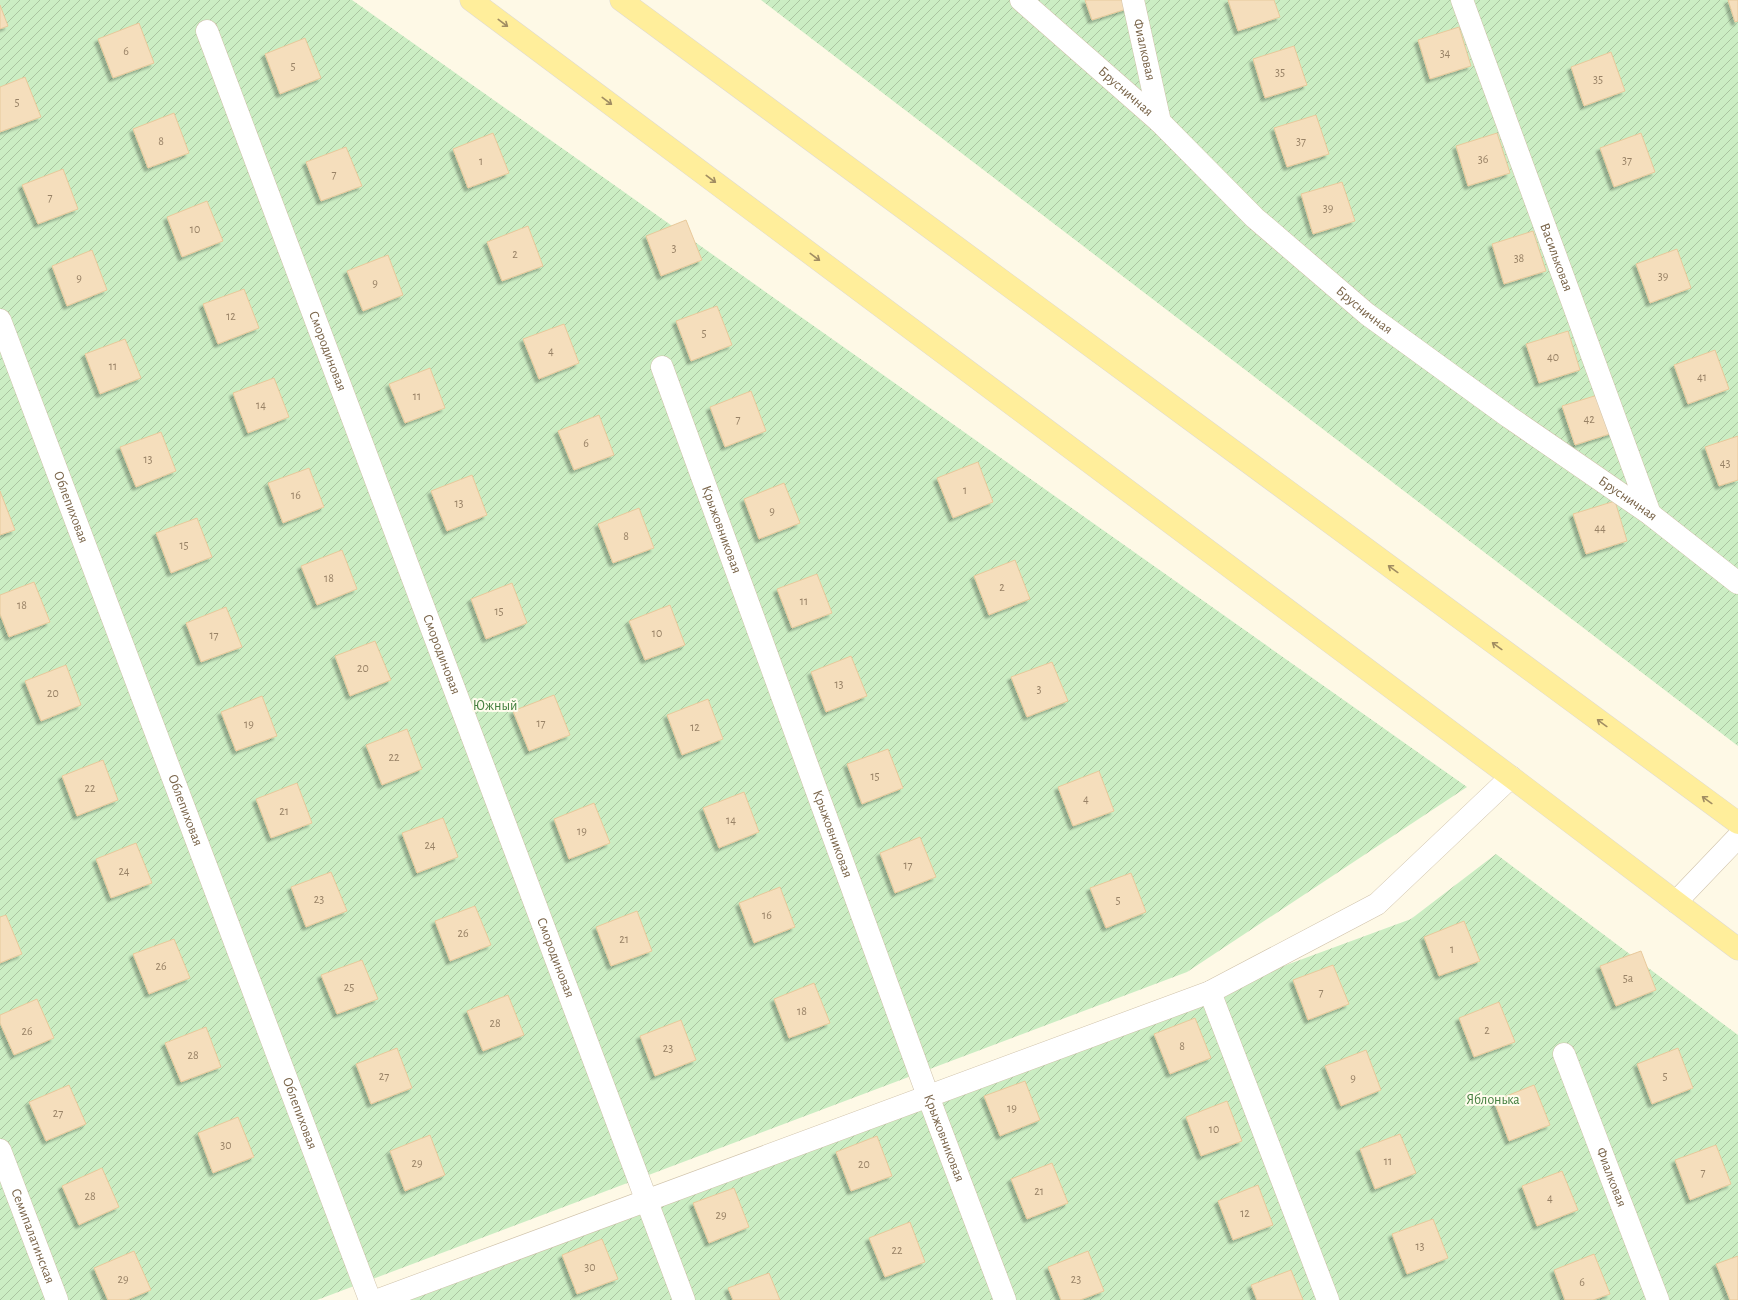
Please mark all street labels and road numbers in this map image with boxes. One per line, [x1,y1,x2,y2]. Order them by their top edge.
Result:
street label: Фиалковая [1130,18,1158,82]
street label: Брусничная [1095,64,1156,119]
street label: Васильковая [1537,221,1575,293]
street label: Брусничная [1333,284,1395,337]
street label: Смородиновая [306,309,349,393]
street label: Облепиховая [51,469,91,545]
street label: Брусничная [1596,474,1660,524]
street label: Крыжовниковая [699,484,744,575]
street label: Смородиновая [420,612,463,696]
street label: Облепиховая [165,772,205,848]
street label: Крыжовниковая [810,788,855,880]
street label: Смородиновая [534,916,577,1000]
street label: Облепиховая [280,1075,319,1151]
street label: Крыжовниковая [921,1092,967,1184]
street label: Фиалковая [1593,1145,1629,1209]
street label: Семипалатинская [8,1187,57,1285]

